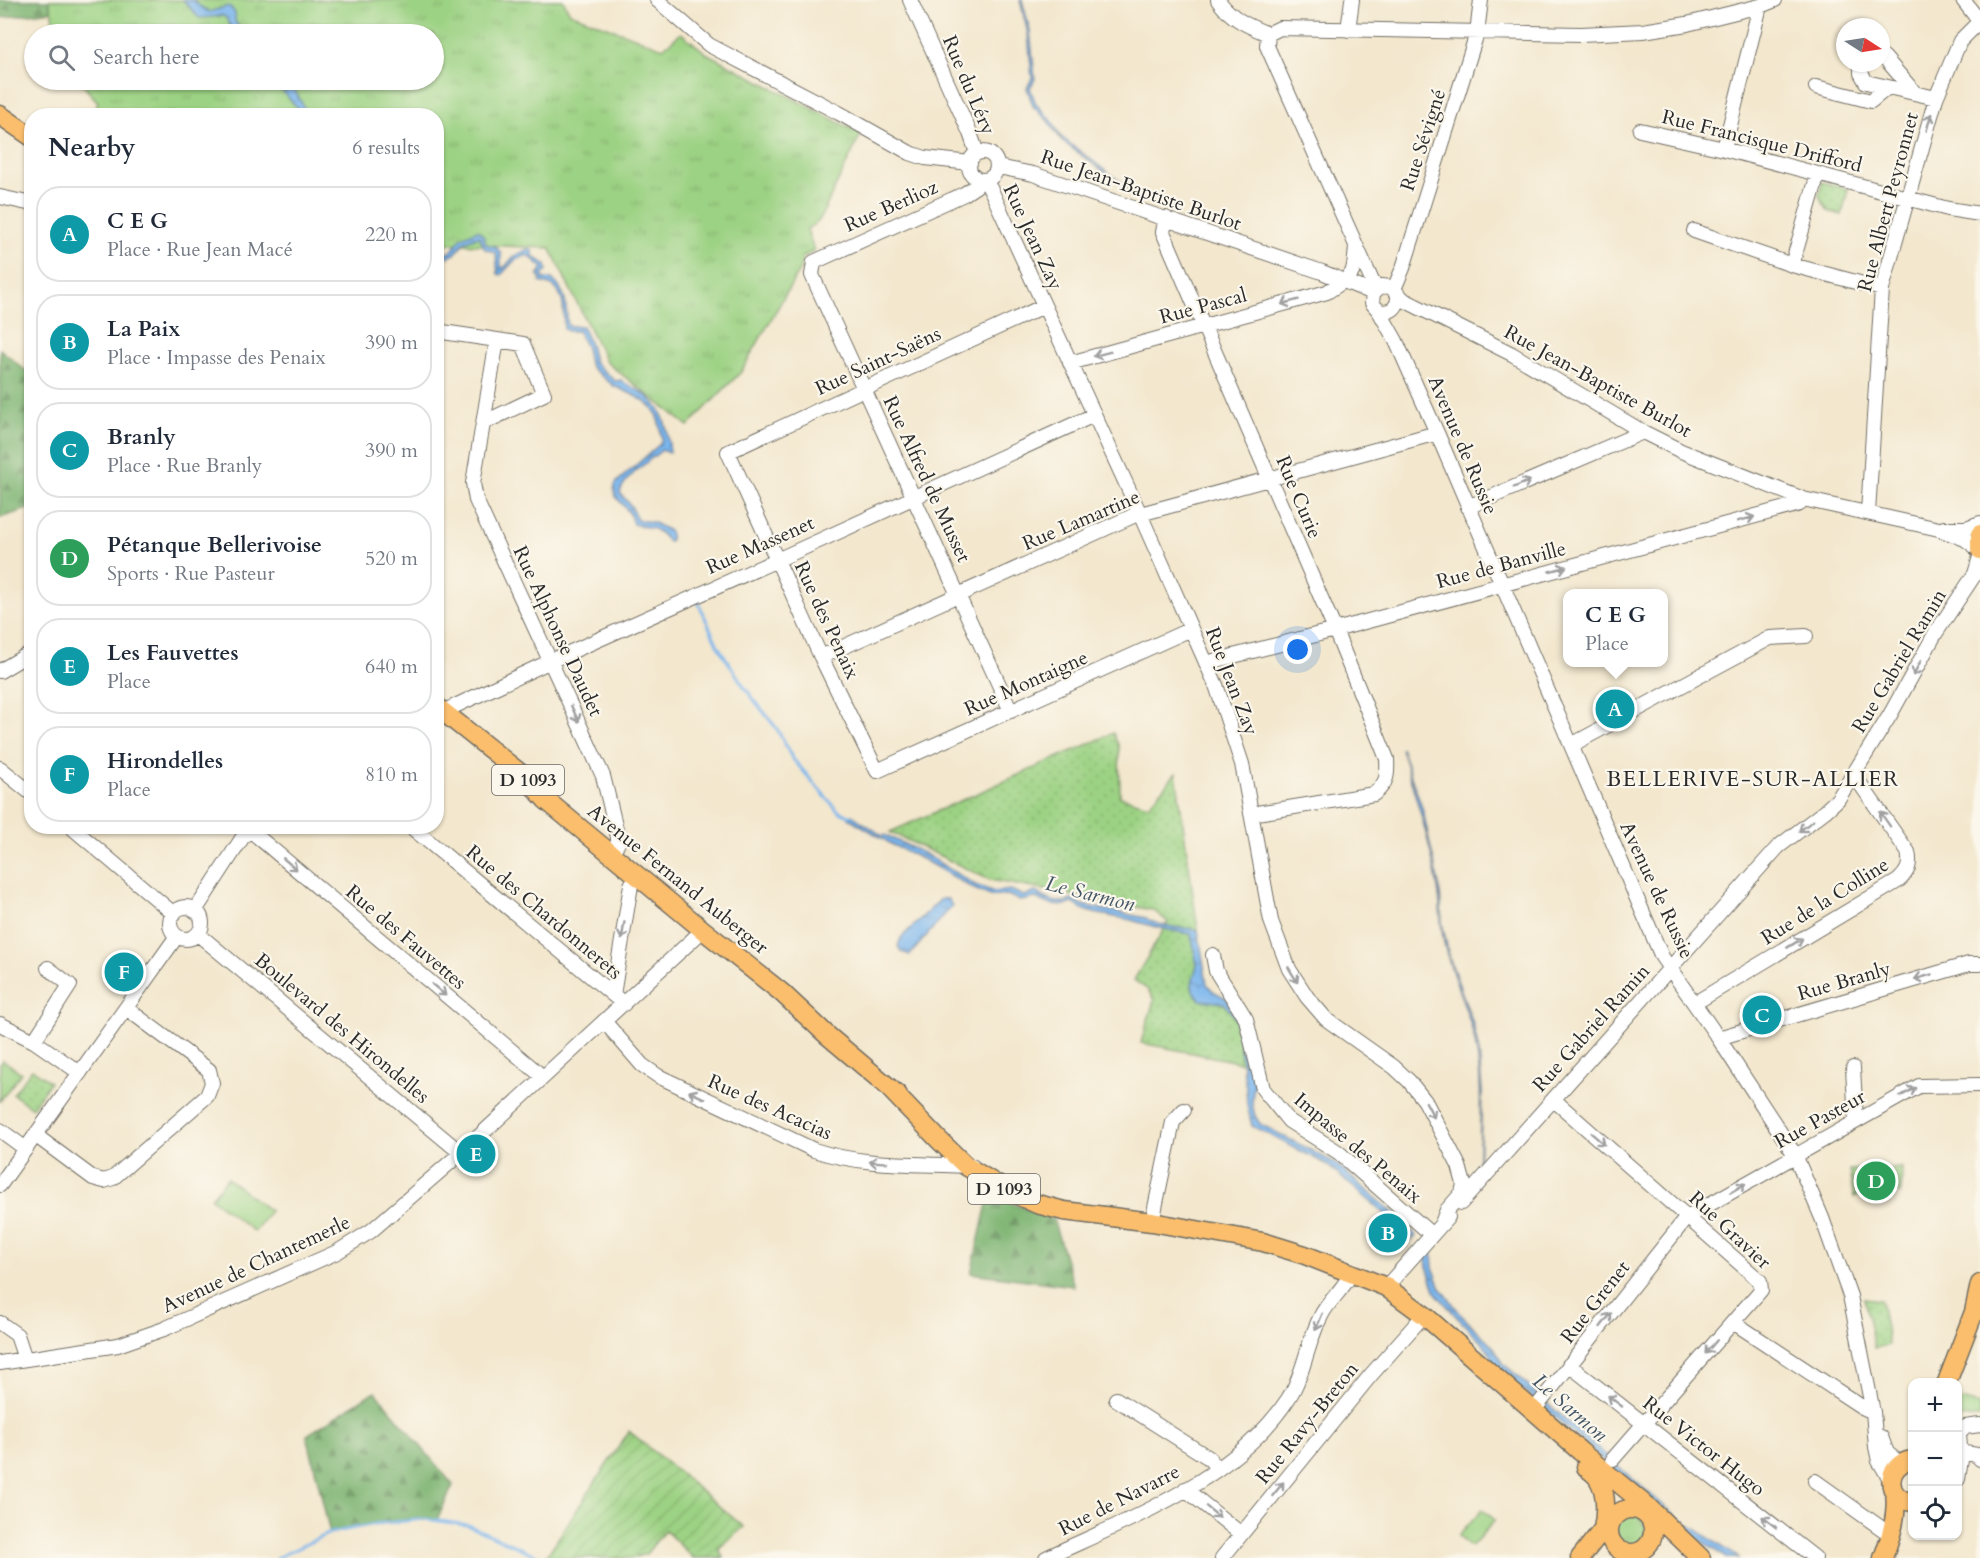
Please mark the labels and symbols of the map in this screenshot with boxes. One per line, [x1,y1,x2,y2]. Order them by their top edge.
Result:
north arrow [1836,18,1890,72]
street label: Rue du Léry [936,31,1002,139]
street label: Rue Sévigné [1394,86,1452,194]
street label: Rue Francisque Drifford [1659,103,1865,179]
street label: Rue Albert Peyronnet [1851,108,1925,295]
one-way arrow [1924,113,1935,132]
street label: Rue Jean-Baptiste Burlot [1037,143,1246,237]
street label: Rue Berlioz [840,173,942,239]
street label: Rue Jean Zay [997,180,1070,295]
street label: Rue Pascal [1156,281,1250,331]
one-way arrow [1281,297,1300,309]
street label: Rue Jean-Baptiste Burlot [1499,318,1697,444]
street label: Rue Saint-Saëns [811,320,945,402]
one-way arrow [1093,349,1112,360]
street label: Avenue de Russie [1422,371,1504,519]
street label: Rue Alfred de Musset [877,391,978,567]
street label: Rue Curie [1269,451,1329,543]
one-way arrow [1512,478,1530,489]
street label: Rue Lamartine [1018,483,1144,557]
street label: Rue Massenet [702,509,819,581]
one-way arrow [1736,512,1755,524]
street label: Rue de Banville [1433,535,1569,595]
street label: Rue Alphonse Daudet [507,541,610,721]
street label: Rue des Penaix [788,556,866,684]
one-way arrow [1548,563,1567,575]
street label: Rue Gabriel Ramin [1845,583,1953,738]
street label: Rue Jean Zay [1199,623,1265,739]
your location [1283,635,1312,664]
street label: Rue Montaigne [960,644,1092,722]
one-way arrow [1911,658,1922,676]
pin: A [1596,686,1634,732]
one-way arrow [569,705,581,723]
district label: BELLERIVE-SUR-ALLIER [1606,764,1900,794]
road number: D 1093 [492,765,564,795]
street label: Avenue Fernand Auberger [582,798,775,961]
one-way arrow [1879,811,1891,828]
street label: Avenue de Russie [1613,817,1701,963]
one-way arrow [1799,819,1815,832]
street label: Rue des Chardonnerets [460,839,628,985]
street label: Rue de la Colline [1756,851,1894,951]
one-way arrow [282,857,297,871]
water label: Le Sarmon [1042,869,1138,919]
street label: Rue des Fauvettes [340,879,472,995]
one-way arrow [618,921,629,941]
one-way arrow [1786,937,1803,949]
street label: Boulevard des Hirondelles [249,947,435,1109]
pin: F [104,950,144,994]
street label: Rue Branly [1794,955,1894,1007]
street label: Rue Gabriel Ramin [1526,958,1656,1098]
one-way arrow [1288,965,1299,983]
one-way arrow [1914,972,1933,984]
one-way arrow [431,983,447,996]
pin: C [1742,992,1782,1038]
street label: Rue des Acacias [704,1068,836,1146]
street label: Rue Pasteur [1770,1083,1871,1155]
one-way arrow [1898,1086,1916,1097]
street label: Impasse des Penaix [1288,1087,1428,1210]
one-way arrow [688,1088,706,1100]
one-way arrow [1424,1101,1436,1118]
pin: E [456,1132,496,1176]
one-way arrow [1590,1132,1605,1146]
one-way arrow [869,1157,888,1168]
pin: D [1856,1158,1896,1204]
road number: D 1093 [968,1174,1040,1204]
one-way arrow [1729,1182,1746,1194]
street label: Rue Gravier [1683,1185,1777,1276]
street label: Avenue de Chantemerle [158,1209,354,1319]
pin: B [1368,1210,1408,1256]
street label: Rue Grenet [1554,1254,1636,1349]
one-way arrow [1312,1312,1324,1330]
one-way arrow [1599,1312,1612,1328]
one-way arrow [1704,1339,1718,1354]
street label: Rue Ravy-Breton [1249,1356,1365,1490]
water label: Le Sarmon [1526,1367,1614,1449]
street label: Rue Victor Hugo [1637,1390,1771,1502]
one-way arrow [1608,1395,1624,1408]
street label: Rue de Navarre [1054,1458,1184,1542]
one-way arrow [1271,1482,1285,1497]
one-way arrow [1205,1505,1221,1518]
one-way arrow [1761,1515,1777,1528]

